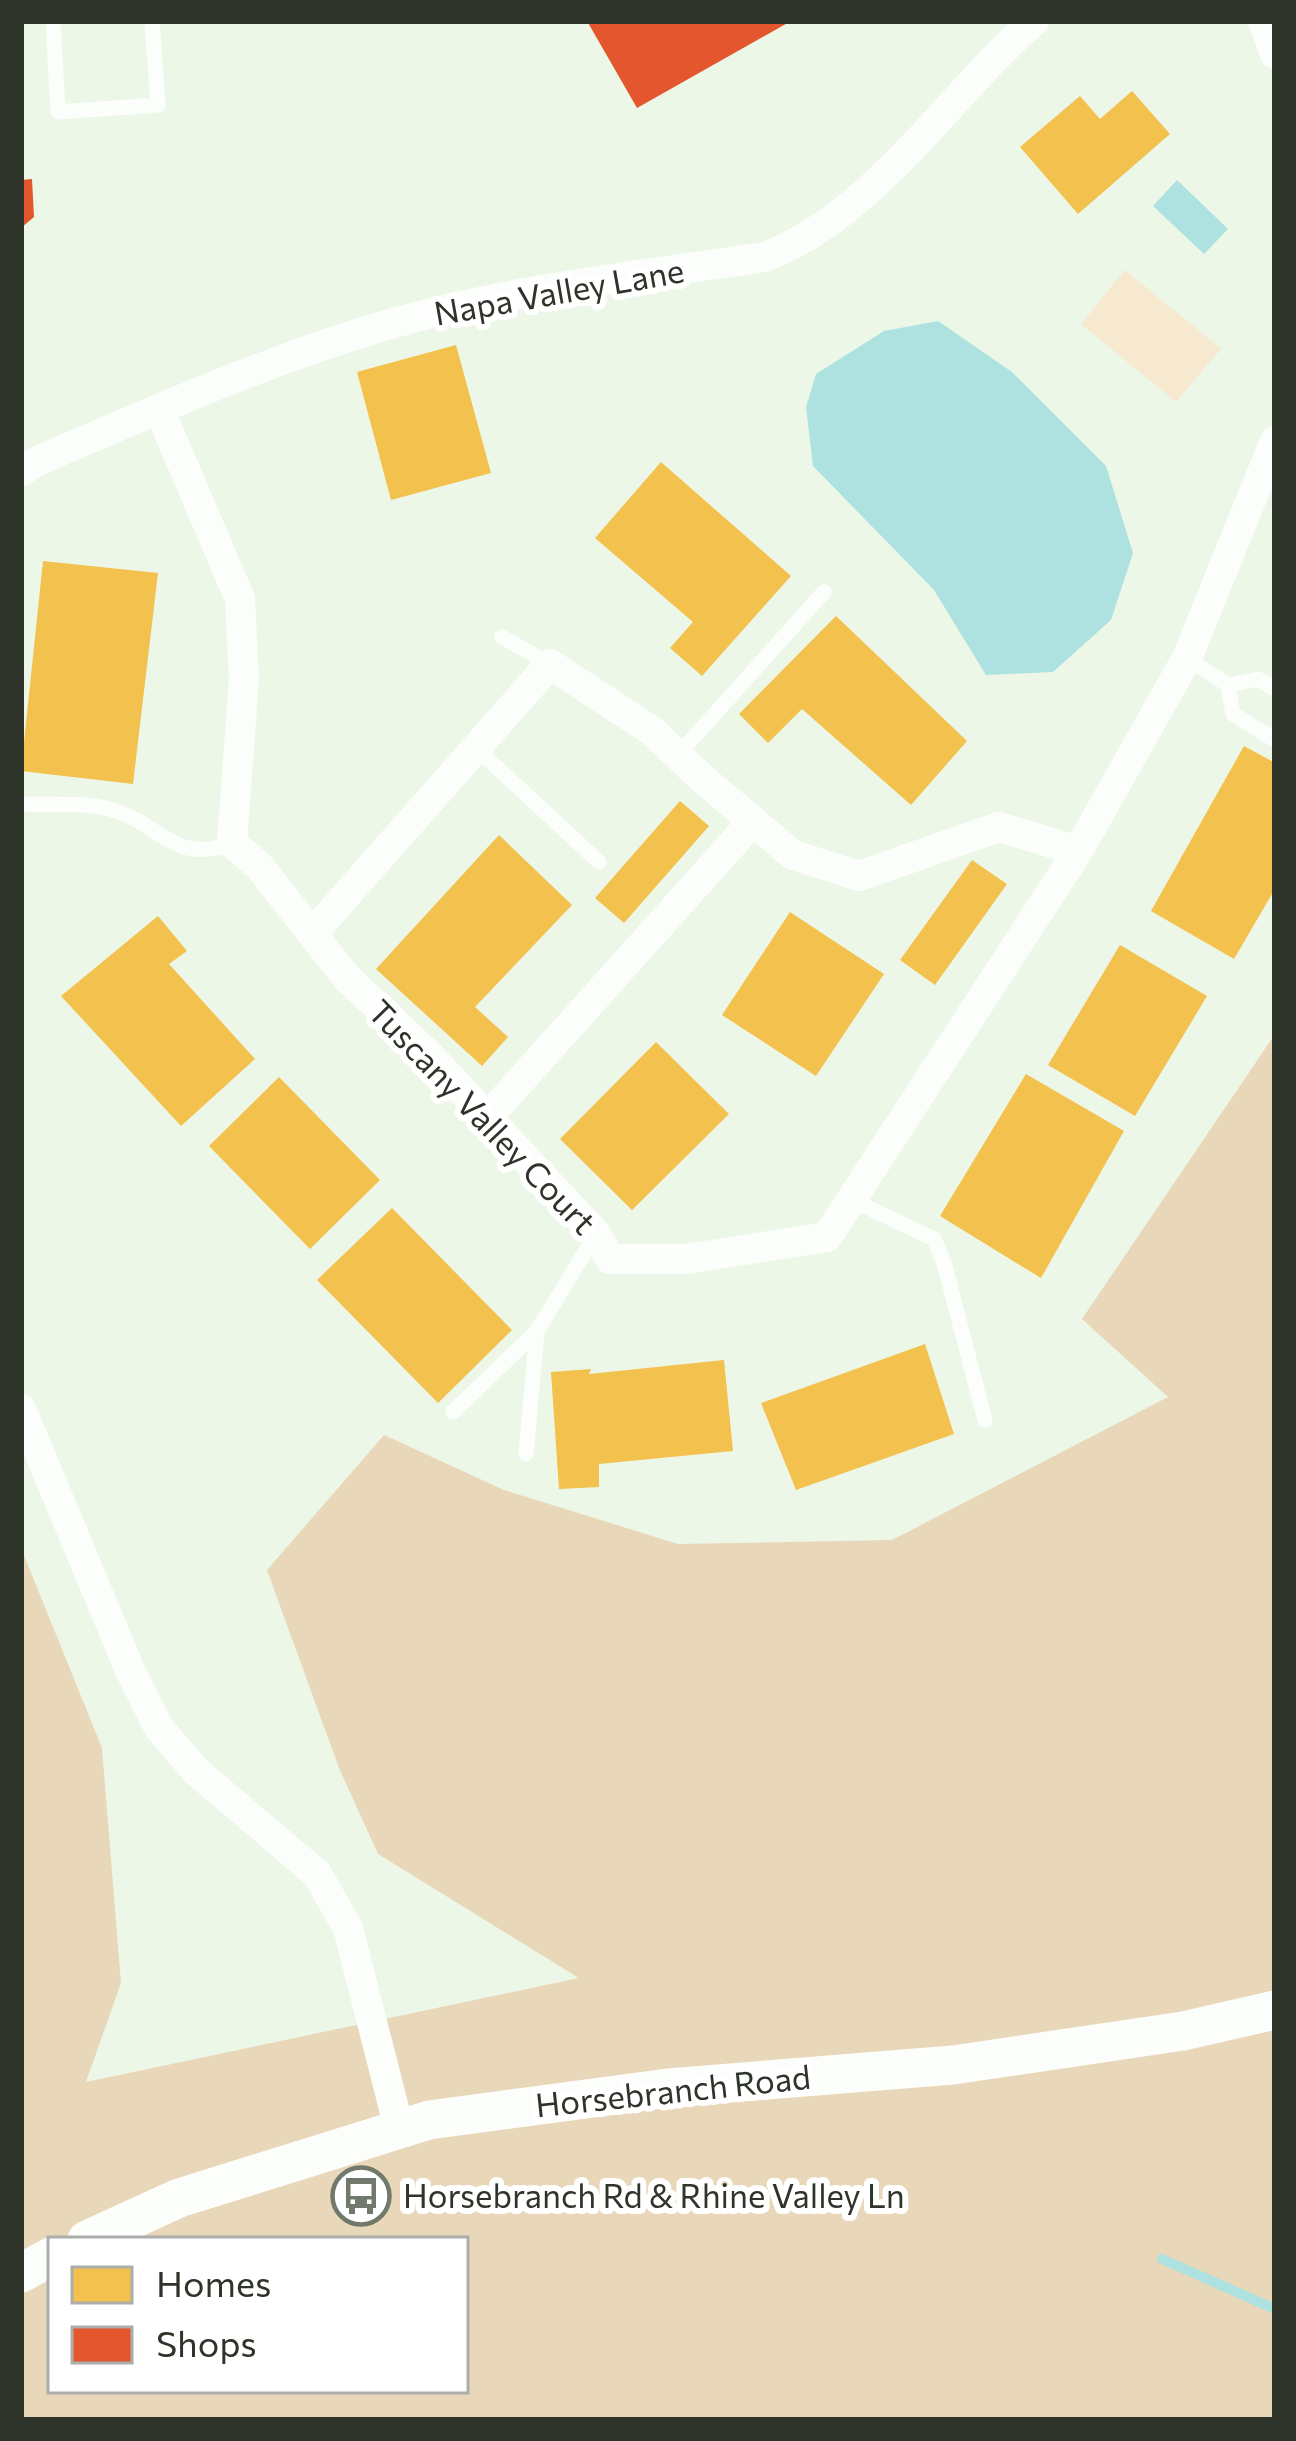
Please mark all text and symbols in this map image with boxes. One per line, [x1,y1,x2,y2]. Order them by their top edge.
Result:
street label: Napa Valley Lane [431,248,687,333]
street label: Tuscany Valley Court [361,990,606,1242]
street label: Horsebranch Road [533,2055,813,2124]
bus stop icon: Horsebranch Rd & Rhine Valley Ln [330,2165,392,2227]
place label: Horsebranch Rd & Rhine Valley Ln [403,2174,905,2215]
legend [48,2237,468,2393]
text: Homes [156,2260,271,2304]
text: Shops [156,2320,257,2364]

